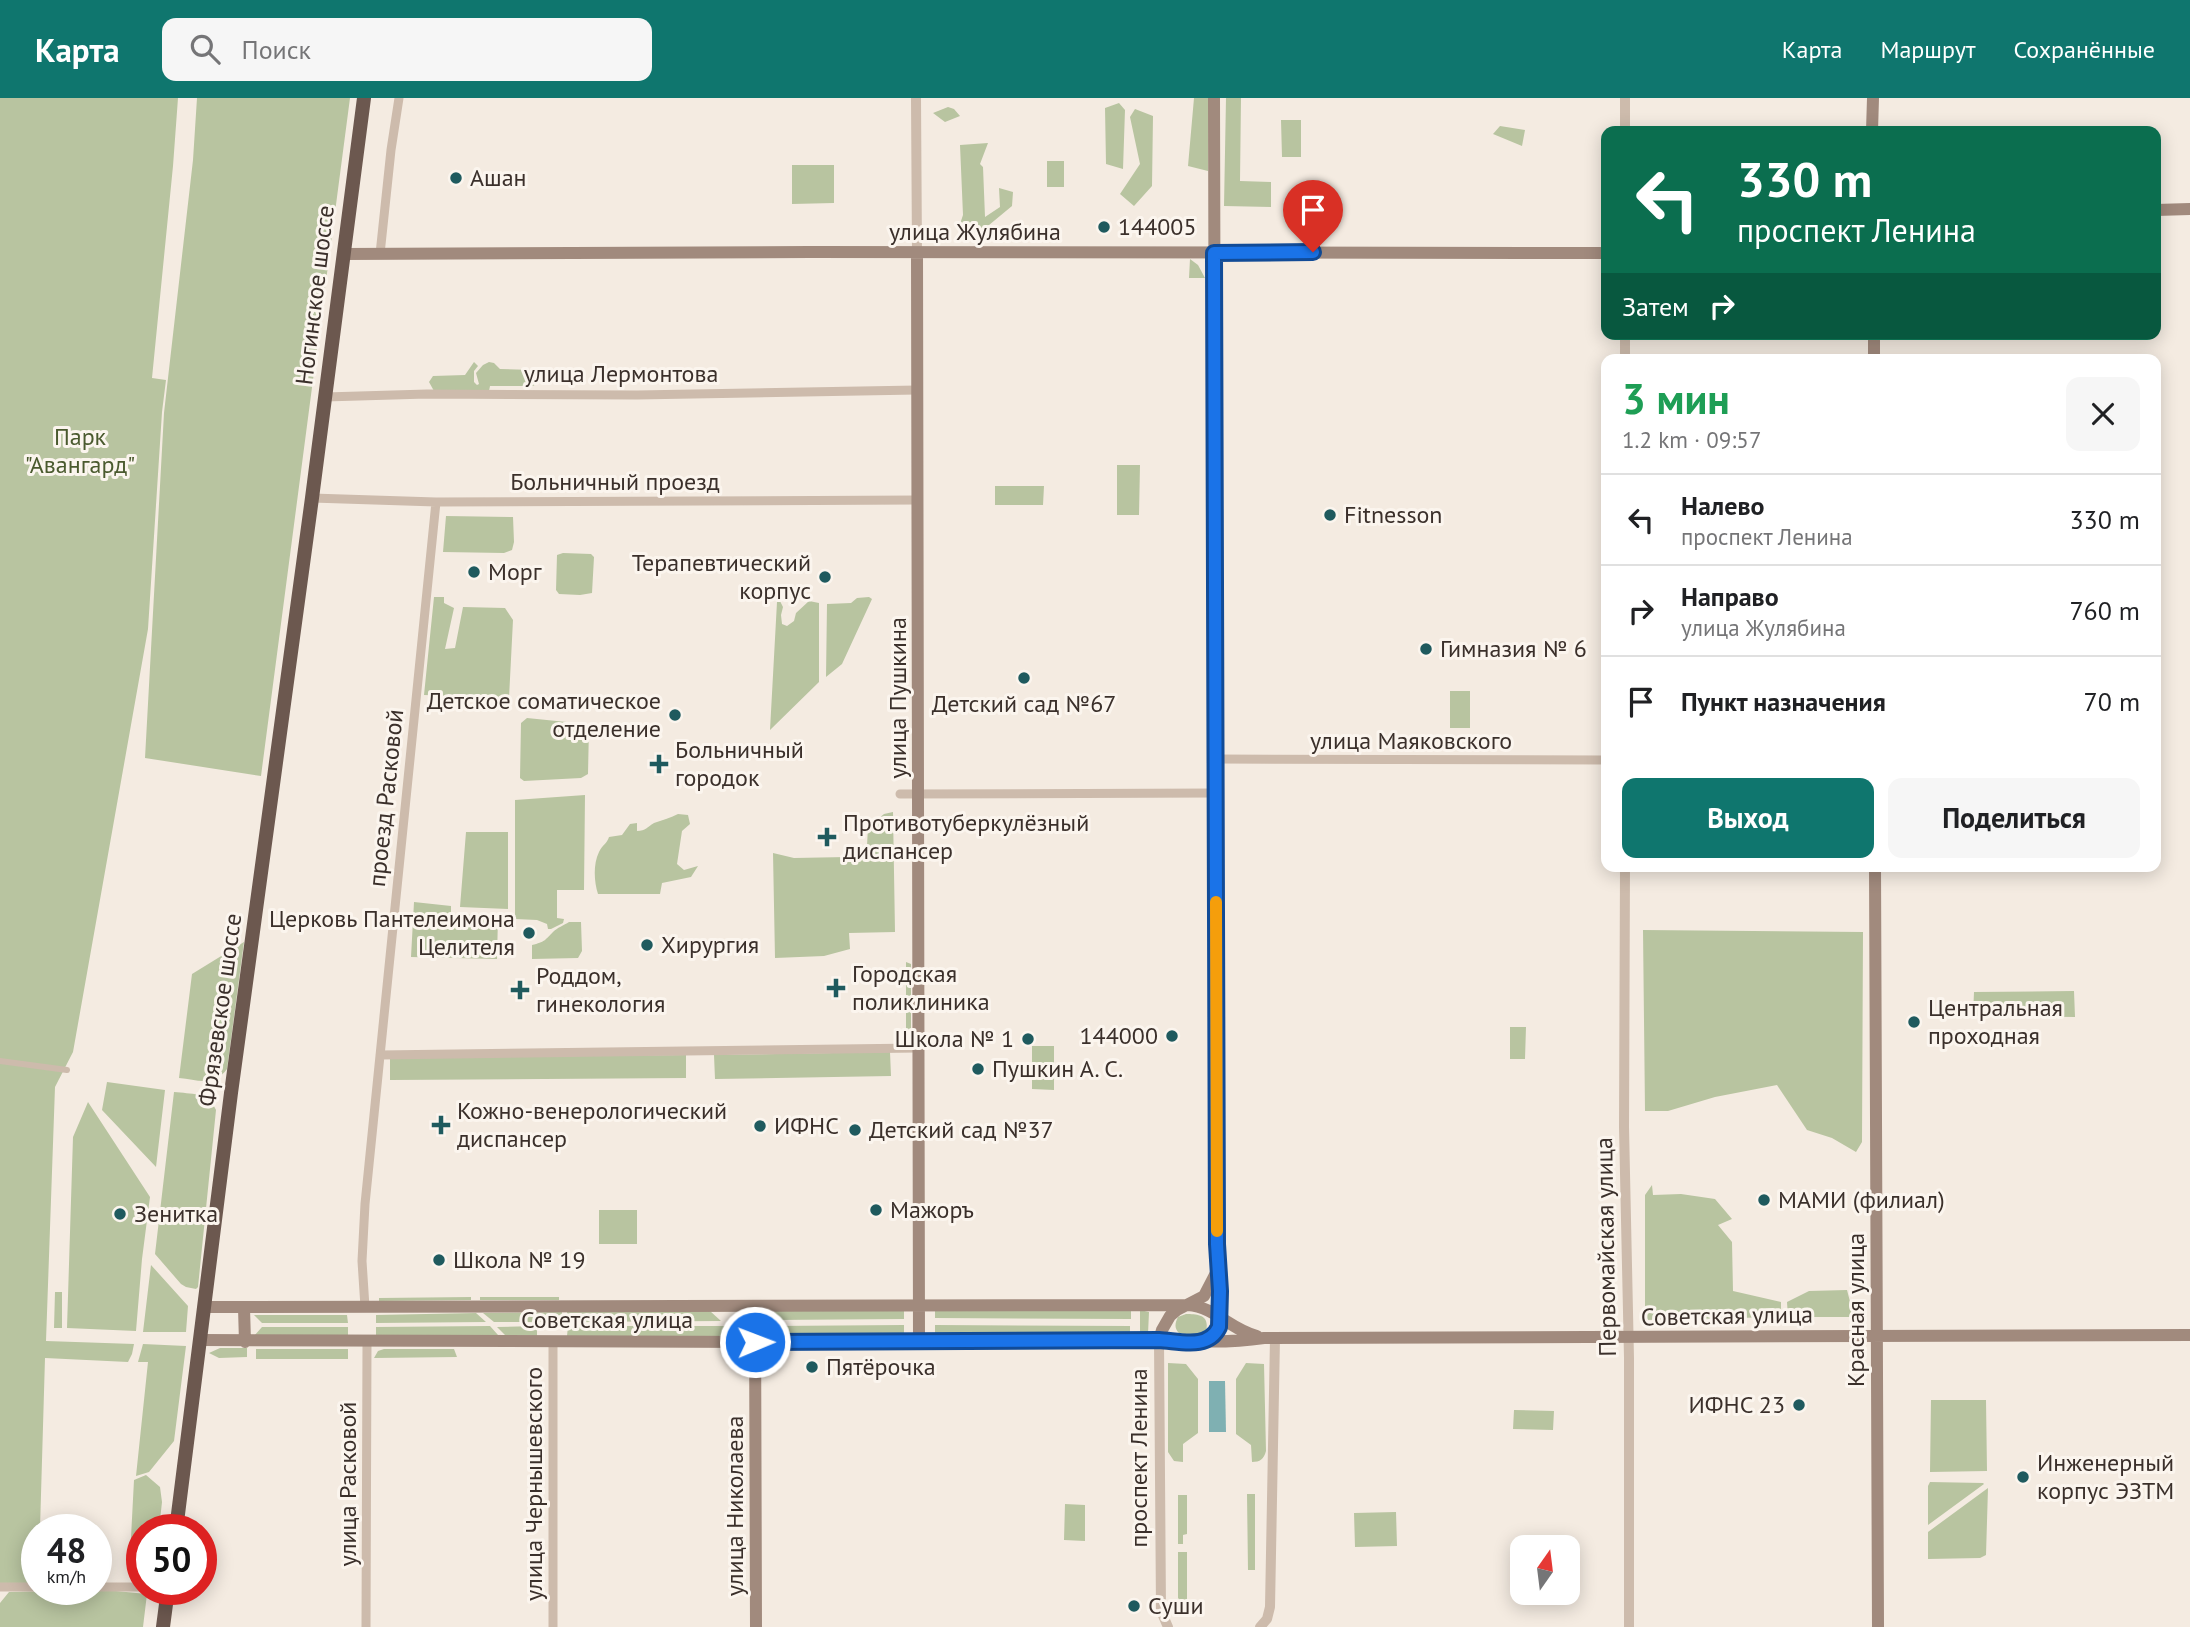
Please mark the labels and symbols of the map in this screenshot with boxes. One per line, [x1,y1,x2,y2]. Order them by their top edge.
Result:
place label: Ашан [470,162,527,193]
marker: Ашан [448,170,464,186]
pin [1283,180,1343,252]
street label: Ногинское шоссе [288,203,341,386]
place label: 144005 [1118,211,1196,242]
street label: улица Жулябина [889,216,1061,247]
marker: 144005 [1096,219,1112,235]
street label: улица Лермонтова [524,358,718,389]
park label: Парк "Авангард" [25,421,135,480]
street label: Больничный проезд [510,466,720,497]
place label: Fitnesson [1344,499,1443,530]
marker: Fitnesson [1322,507,1338,523]
place label: Терапевтический корпус [632,547,811,606]
place label: Морг [488,556,542,587]
marker: Морг [466,564,482,580]
marker: Терапевтический корпус [817,569,833,585]
street label: улица Пушкина [882,617,913,779]
place label: Гимназия № 6 [1440,633,1587,664]
marker: Гимназия № 6 [1418,641,1434,657]
marker: Детский сад №67 [1016,670,1032,686]
place label: Детское соматическое отделение [427,685,661,744]
place label: Детский сад №67 [932,688,1116,719]
marker: Детское соматическое отделение [667,707,683,723]
street label: проезд Расковой [361,708,410,888]
street label: улица Маяковского [1310,725,1512,756]
place label: Больничный городок [675,734,804,793]
marker: Больничный городок [649,754,669,774]
place label: Противотуберкулёзный диспансер [843,807,1089,866]
marker: Противотуберкулёзный диспансер [817,827,837,847]
place label: Церковь Пантелеимона Целителя [269,903,515,962]
street label: Фрязевское шоссе [191,911,248,1108]
marker: Церковь Пантелеимона Целителя [521,925,537,941]
place label: Хирургия [661,929,759,960]
marker: Хирургия [639,937,655,953]
place label: Городская поликлиника [852,958,990,1017]
place label: Роддом, гинекология [536,960,665,1019]
marker: Городская поликлиника [826,978,846,998]
marker: Роддом, гинекология [510,980,530,1000]
place label: Центральная проходная [1928,992,2063,1051]
marker: Центральная проходная [1906,1014,1922,1030]
place label: 144000 [1080,1020,1158,1051]
place label: Школа № 1 [895,1023,1014,1054]
marker: 144000 [1164,1028,1180,1044]
marker: Школа № 1 [1020,1031,1036,1047]
place label: Пушкин А. С. [992,1053,1123,1084]
marker: Пушкин А. С. [970,1061,986,1077]
place label: Кожно-венерологический диспансер [457,1095,727,1154]
place label: ИФНС [774,1110,839,1141]
place label: Детский сад №37 [869,1114,1054,1145]
marker: Кожно-венерологический диспансер [431,1115,451,1135]
marker: ИФНС [752,1118,768,1134]
marker: Детский сад №37 [847,1122,863,1138]
street label: Первомайская улица [1588,1137,1623,1357]
place label: МАМИ (филиал) [1778,1184,1945,1215]
marker: МАМИ (филиал) [1756,1192,1772,1208]
place label: Мажоръ [890,1194,974,1225]
place label: Зенитка [134,1198,218,1229]
marker: Мажоръ [868,1202,884,1218]
marker: Зенитка [112,1206,128,1222]
street label: Красная улица [1840,1233,1871,1387]
place label: Школа № 19 [453,1244,585,1275]
marker: Школа № 19 [431,1252,447,1268]
street label: Советская улица [1641,1299,1813,1332]
street label: Советская улица [521,1304,693,1335]
position arrow [718,1305,792,1379]
place label: Пятёрочка [826,1351,936,1382]
marker: Пятёрочка [804,1359,820,1375]
street label: улица Чернышевского [518,1367,549,1601]
street label: проспект Ленина [1123,1368,1154,1548]
place label: ИФНС 23 [1688,1389,1785,1420]
marker: ИФНС 23 [1791,1397,1807,1413]
street label: улица Расковой [332,1402,363,1566]
street label: улица Николаева [719,1416,750,1596]
place label: Инженерный корпус ЭЗТМ [2037,1447,2174,1506]
marker: Инженерный корпус ЭЗТМ [2015,1469,2031,1485]
speed limit sign: 50 [126,1514,217,1605]
north arrow [1510,1535,1580,1605]
place label: Суши [1148,1590,1204,1621]
marker: Суши [1126,1598,1142,1614]

